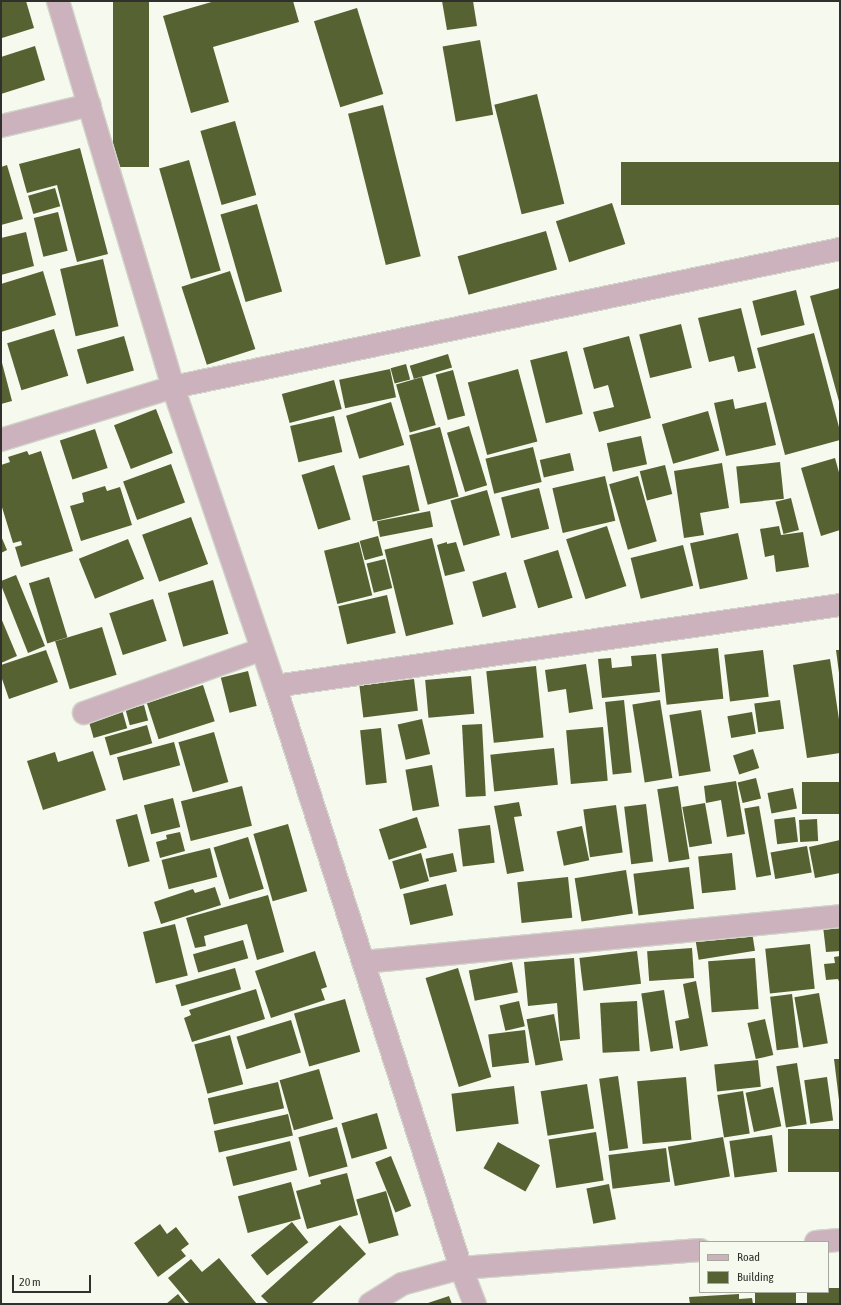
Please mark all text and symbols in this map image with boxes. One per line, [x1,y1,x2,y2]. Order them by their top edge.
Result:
legend [699,1241,829,1293]
text: Road [737,1250,760,1264]
scale bar [14,1267,93,1293]
text: Building [737,1270,774,1284]
text: 20 m [19,1275,41,1289]

